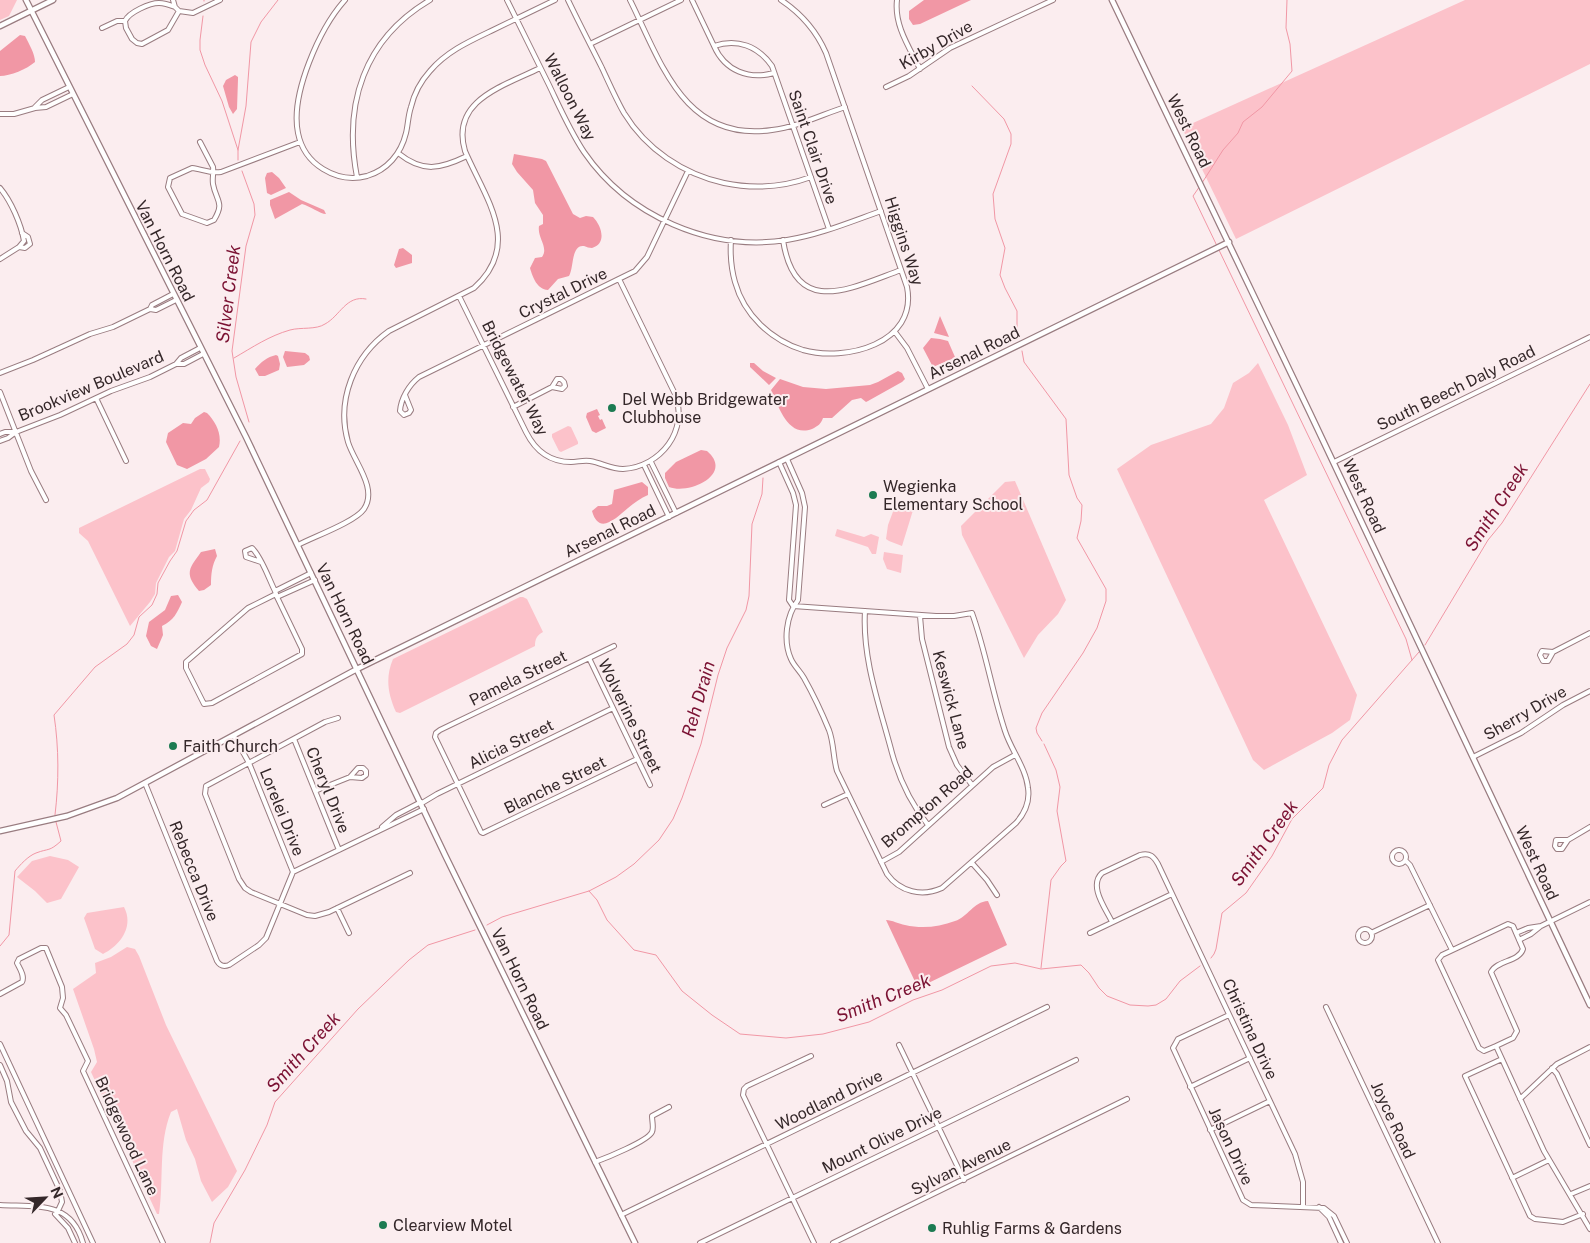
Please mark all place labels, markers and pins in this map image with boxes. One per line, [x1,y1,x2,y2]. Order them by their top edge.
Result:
place label: Del Webb Bridgewater Clubhouse [622,390,788,427]
marker: Del Webb Bridgewater Clubhouse [606,402,618,414]
place label: Wegienka Elementary School [883,477,1024,514]
marker: Wegienka Elementary School [867,489,879,501]
place label: Faith Church [183,737,278,756]
marker: Faith Church [167,740,179,752]
place label: Clearview Motel [393,1216,513,1235]
marker: Clearview Motel [377,1219,389,1231]
place label: Ruhlig Farms & Gardens [942,1219,1122,1238]
marker: Ruhlig Farms & Gardens [926,1222,938,1234]

